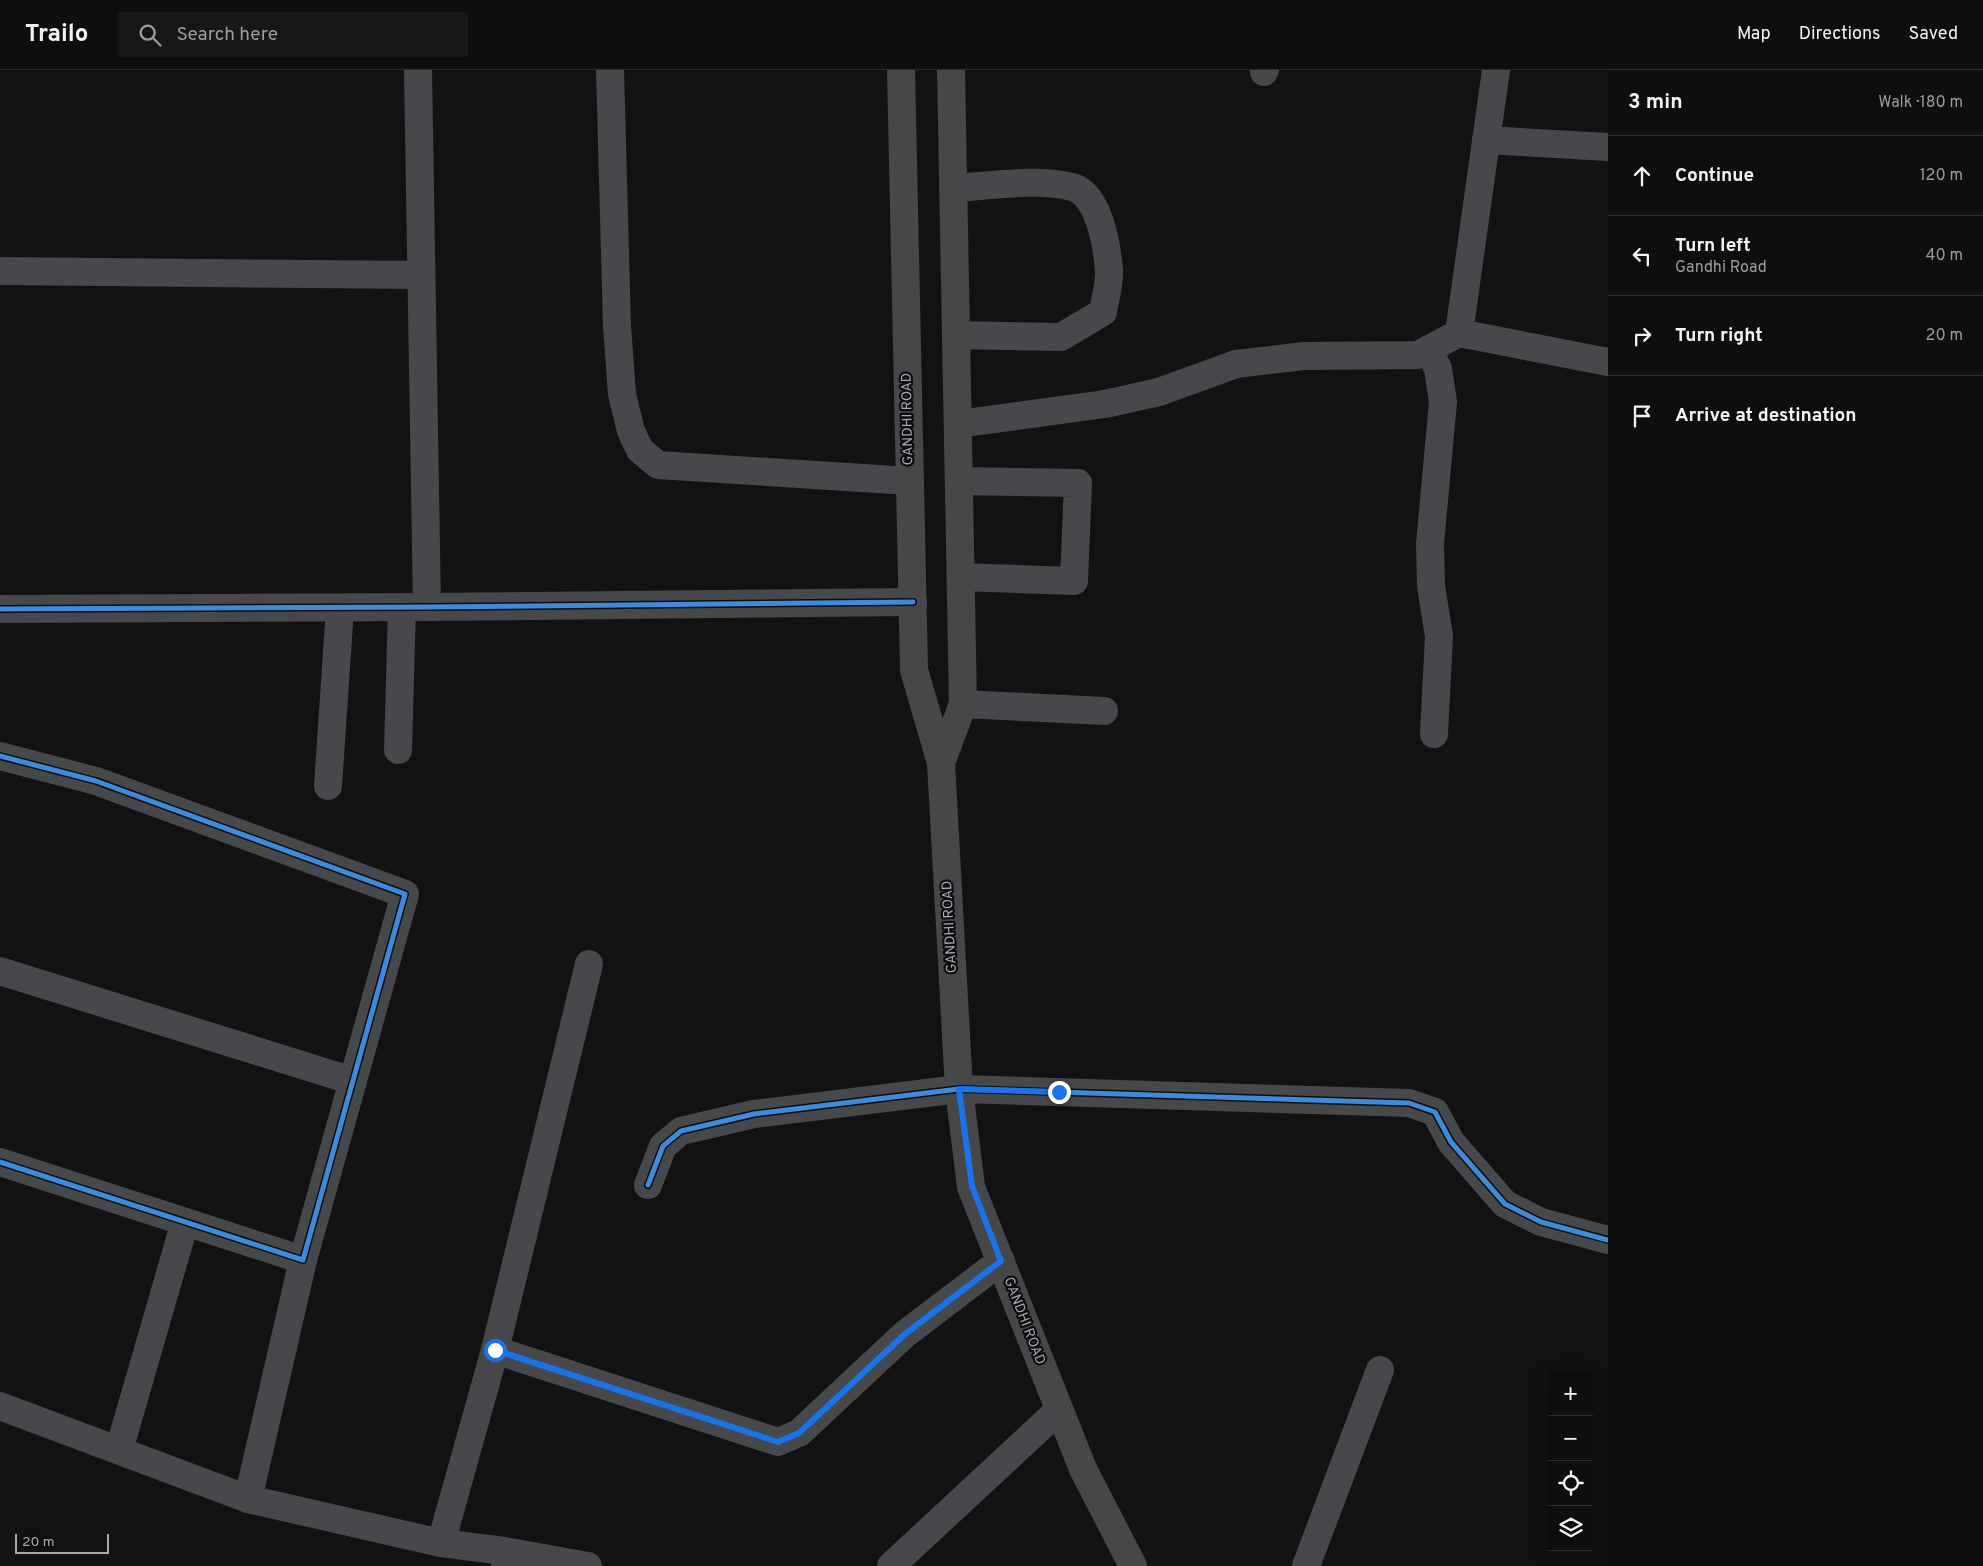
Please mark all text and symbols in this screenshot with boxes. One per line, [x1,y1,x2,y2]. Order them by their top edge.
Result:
search box [118,12,468,57]
text: Trailo [25,20,88,50]
icon: search [136,21,164,49]
text: Search here [176,23,278,47]
text: Map [1737,23,1771,46]
text: Directions [1799,23,1881,46]
text: Saved [1909,23,1958,46]
text: 3 min [1628,89,1683,116]
text: Walk · 180 m [1878,93,1963,113]
icon: ahead [1628,162,1656,190]
text: Continue [1675,164,1754,188]
text: 120 m [1920,166,1963,186]
text: Turn left [1675,234,1751,258]
icon: left [1628,242,1656,270]
text: 40 m [1925,246,1963,266]
text: Gandhi Road [1675,258,1767,278]
icon: right [1628,322,1656,350]
text: Turn right [1675,324,1763,348]
text: 20 m [1926,326,1963,346]
street label: GANDHI ROAD [899,373,917,465]
icon: arrive [1628,402,1656,430]
text: Arrive at destination [1675,404,1856,428]
street label: GANDHI ROAD [939,880,961,974]
route end [1048,1081,1071,1104]
street label: GANDHI ROAD [999,1275,1049,1367]
route start [484,1339,507,1362]
map controls [1548,1371,1593,1551]
button: + [1548,1371,1593,1416]
button: − [1548,1416,1593,1461]
button: locate [1548,1461,1593,1506]
button: layers [1548,1506,1593,1551]
scale bar [15,1531,109,1554]
text: 20 m [22,1534,55,1551]

